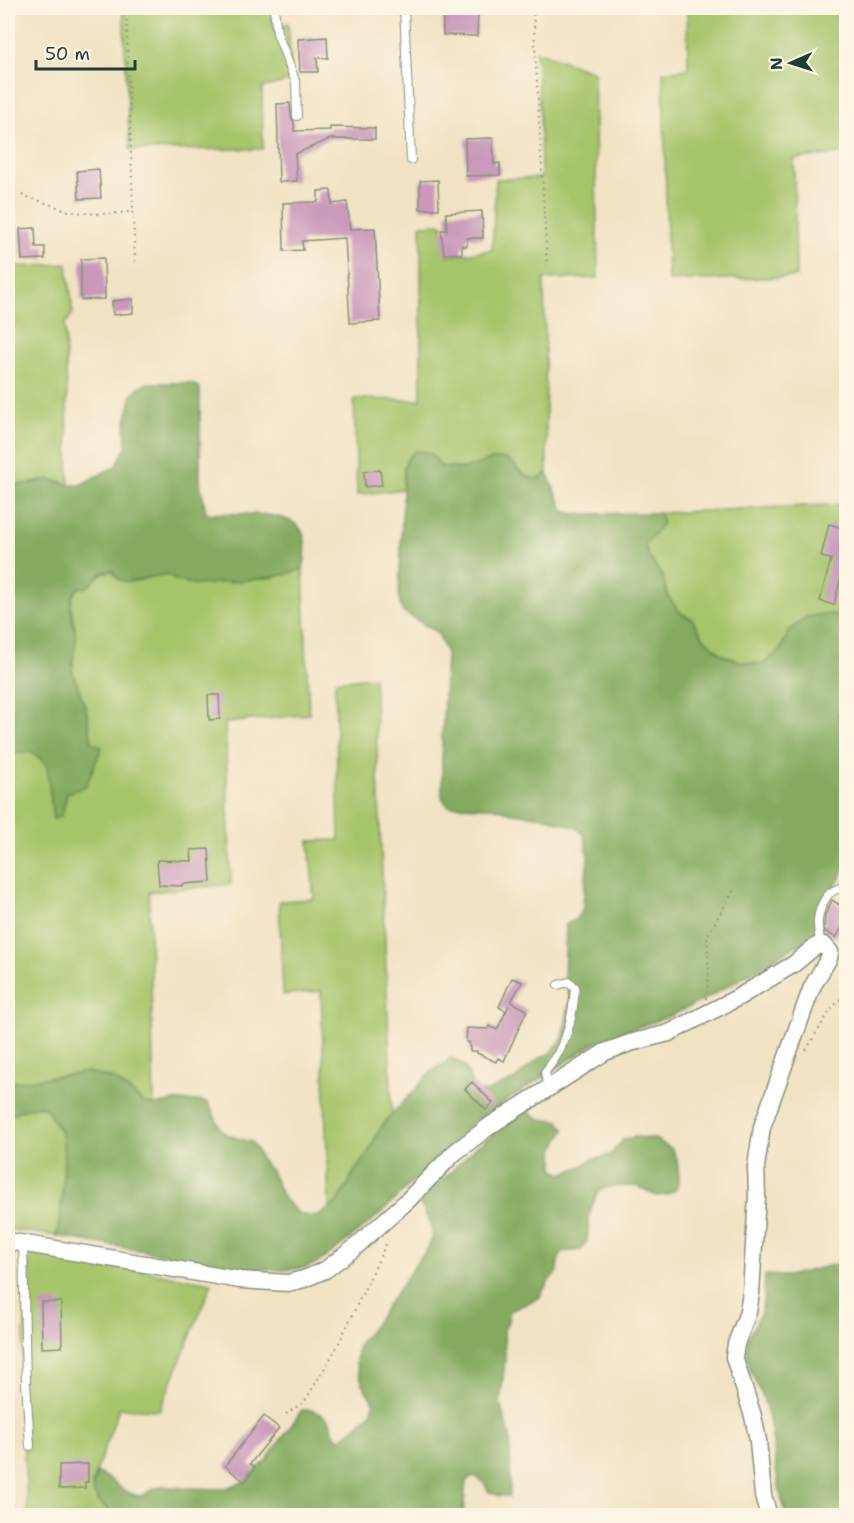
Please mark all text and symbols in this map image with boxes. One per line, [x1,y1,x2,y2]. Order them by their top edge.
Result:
scale bar [36,33,135,71]
north arrow [761,33,821,93]
text: 50 m [45,42,90,66]
text: N [766,57,787,71]

